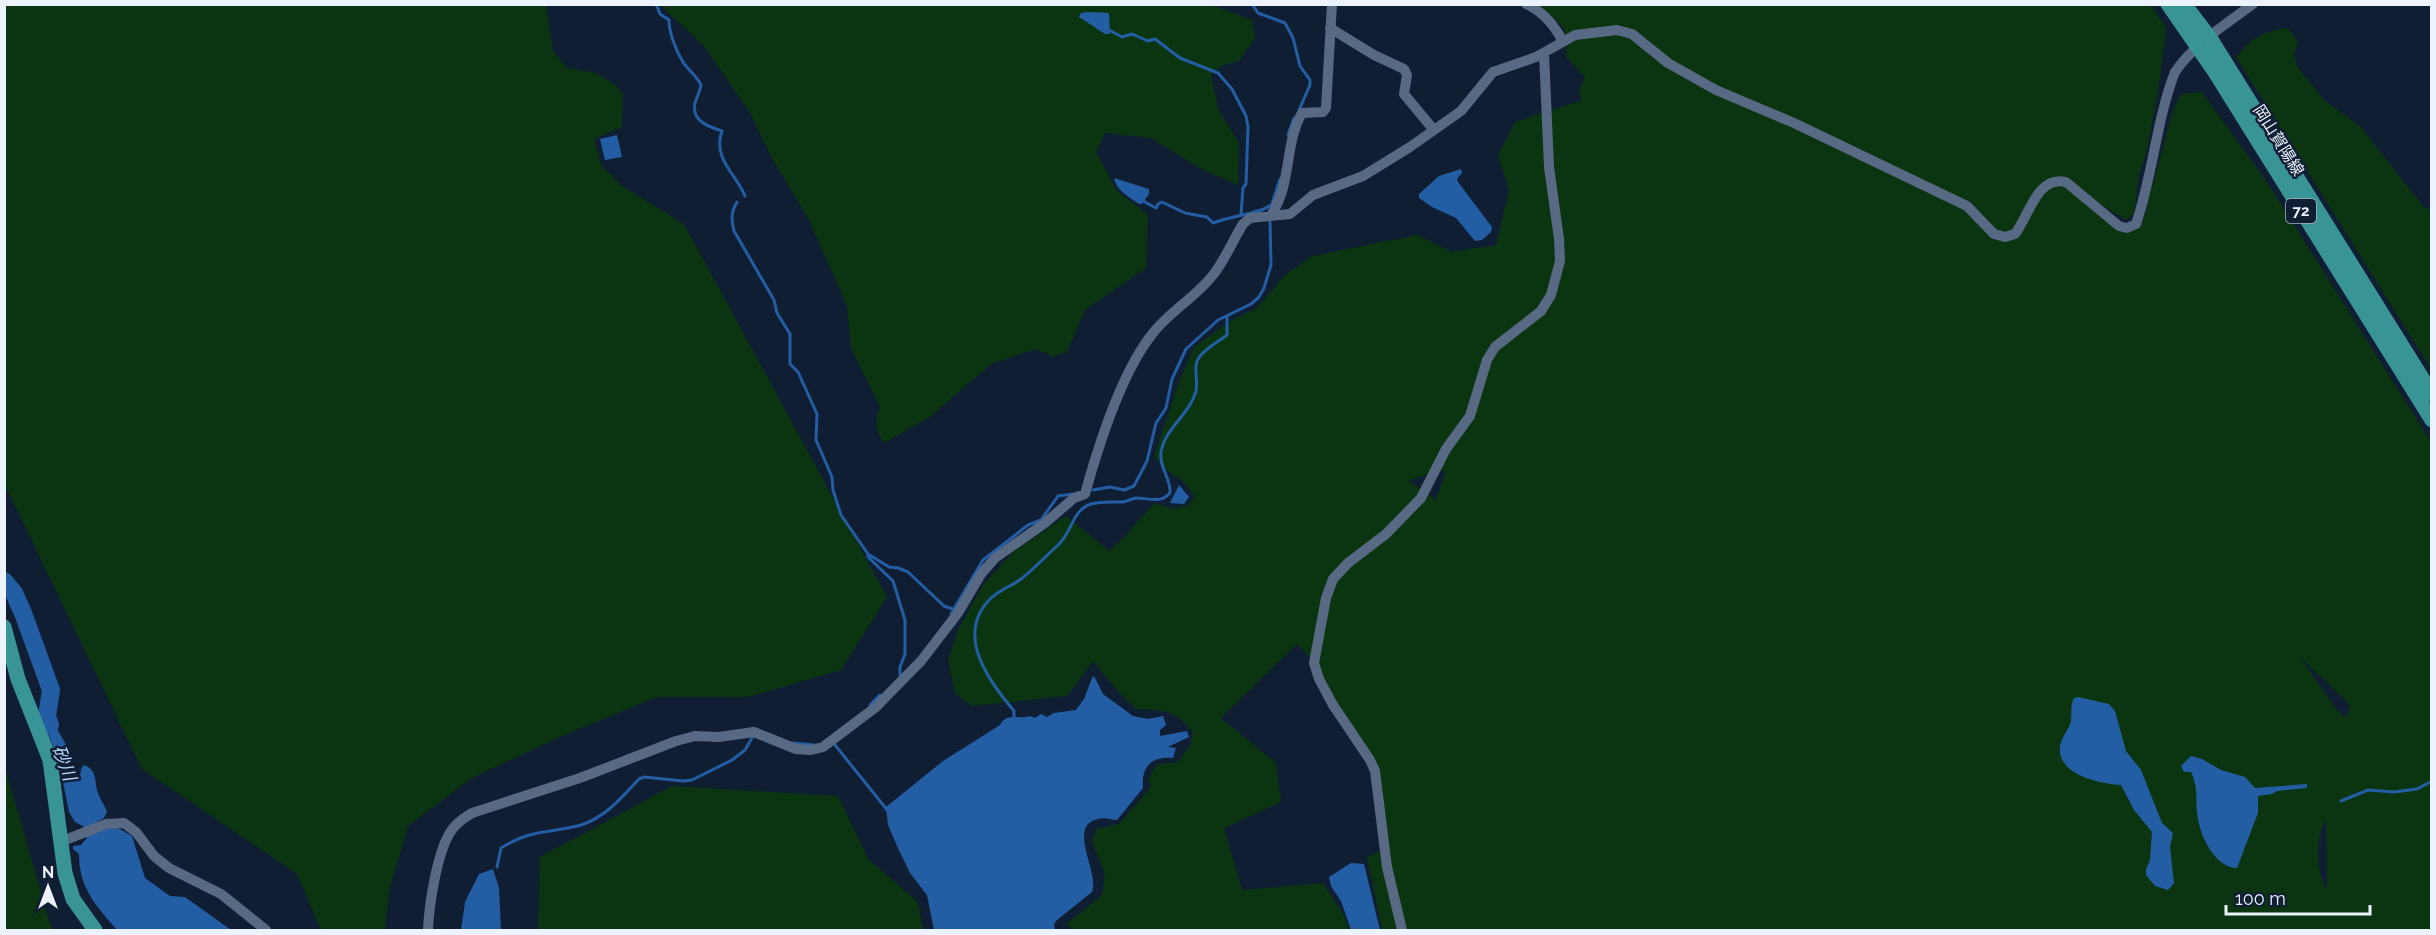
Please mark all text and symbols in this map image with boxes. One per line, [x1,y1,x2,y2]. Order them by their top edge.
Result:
street label: 岡山賀陽線 [2249,101,2308,179]
road number: 72 [2286,199,2316,223]
water label: 砂川 [48,742,81,785]
north arrow [18,857,78,917]
text: N [42,863,54,882]
scale bar [2226,878,2370,916]
text: 100 m [2235,888,2286,909]

